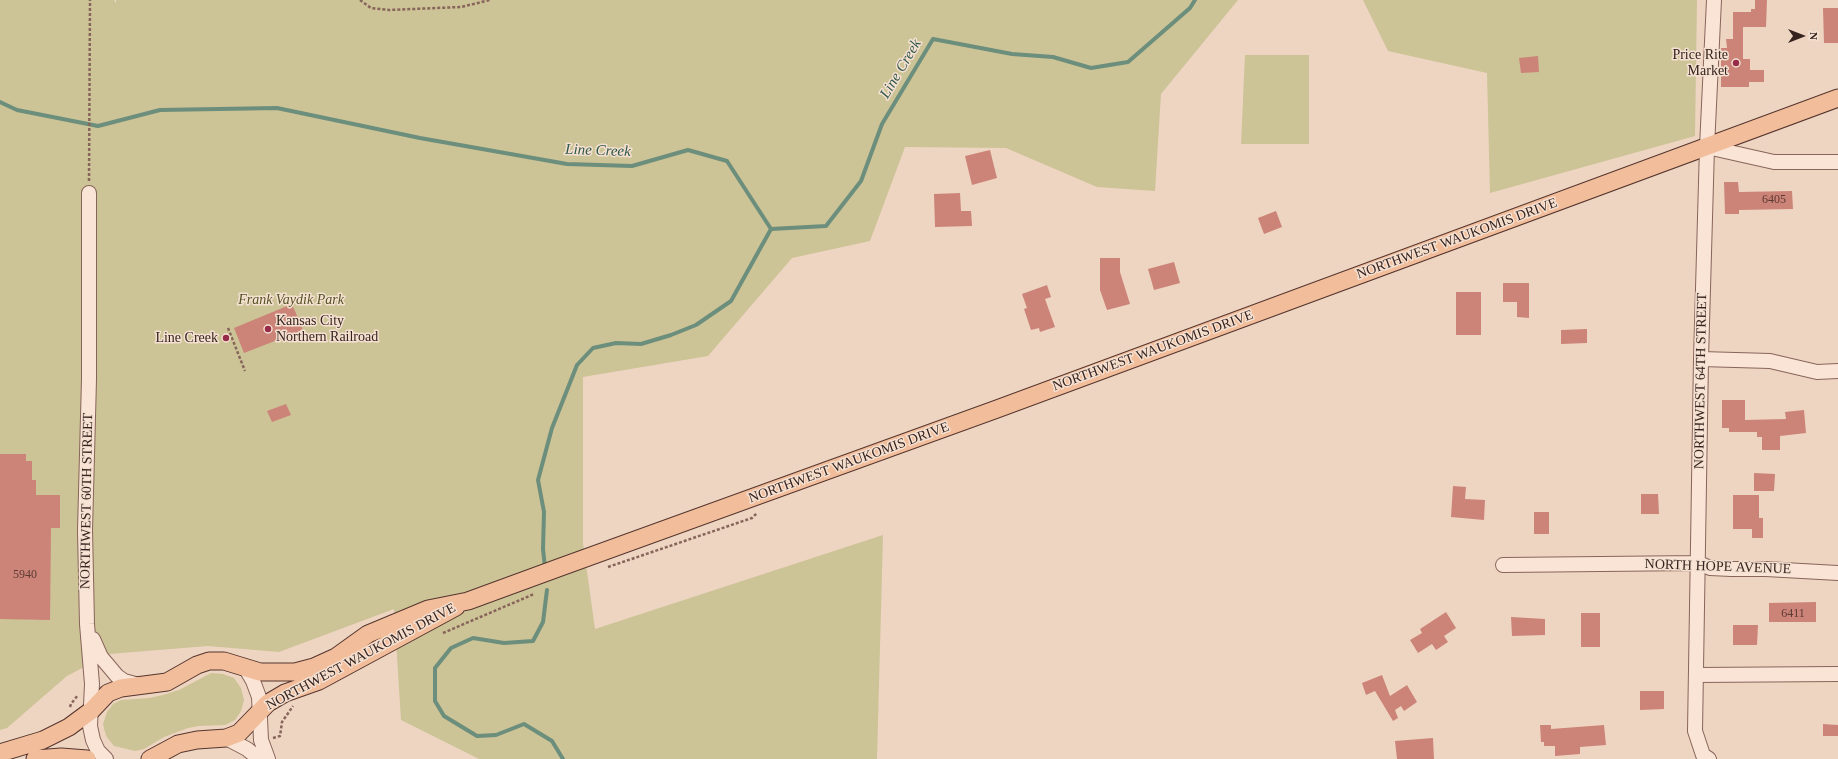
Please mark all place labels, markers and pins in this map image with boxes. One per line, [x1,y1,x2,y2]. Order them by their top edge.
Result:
place label: Price Rite Market [1672,47,1728,80]
marker: Price Rite Market [1731,58,1741,68]
place label: Kansas City Northern Railroad [276,313,378,346]
marker: Kansas City Northern Railroad [263,324,273,334]
place label: Line Creek [155,330,218,346]
marker: Line Creek [221,333,231,343]

